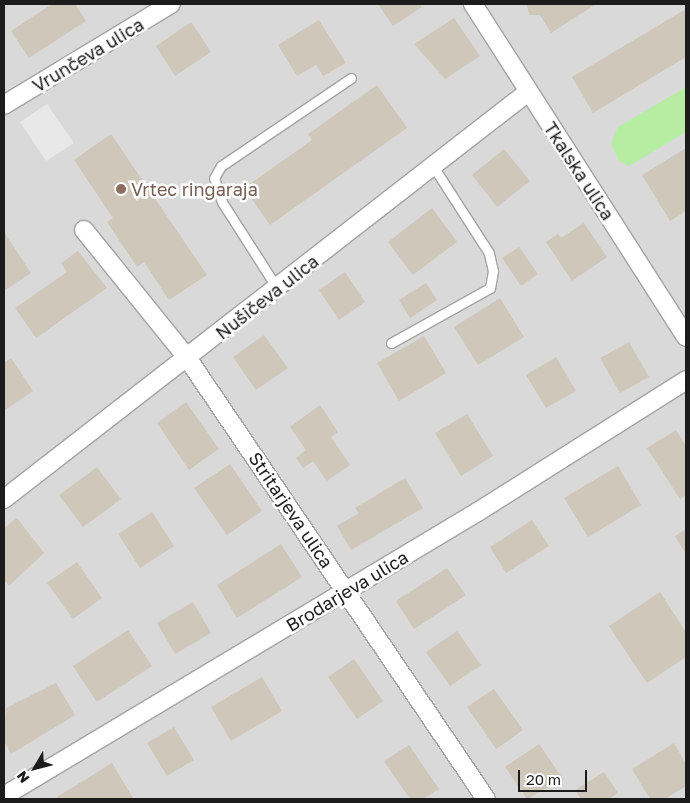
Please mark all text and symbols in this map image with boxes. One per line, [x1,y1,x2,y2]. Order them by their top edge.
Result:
street label: Vrunčeva ulica [28,13,148,97]
street label: Tkalska ulica [539,118,619,224]
place label: Vrtec ringaraja [131,178,258,200]
marker: Vrtec ringaraja [115,183,127,195]
street label: Nušičeva ulica [211,250,323,344]
street label: Stritarjeva ulica [244,448,338,572]
street label: Brodarjeva ulica [282,546,412,636]
north arrow [10,743,60,793]
scale bar [520,760,589,792]
text: N [13,768,33,787]
text: 20 m [526,770,561,788]

